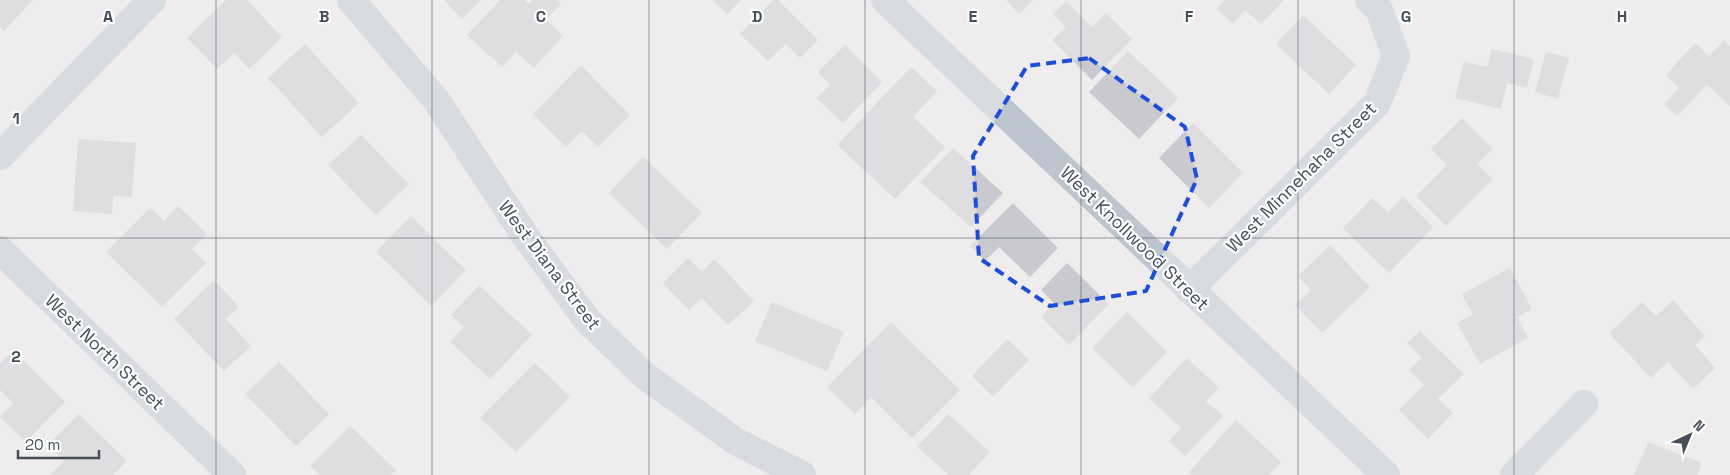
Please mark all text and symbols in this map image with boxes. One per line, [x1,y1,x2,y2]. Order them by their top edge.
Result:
text: A [103,6,113,27]
text: B [319,6,329,27]
text: C [536,6,546,27]
text: D [752,6,762,27]
text: E [969,6,978,27]
text: F [1185,6,1194,27]
text: G [1401,6,1411,27]
text: H [1617,6,1627,27]
street label: West Minnehaha Street [1221,97,1381,257]
text: 1 [12,108,20,129]
street label: West Knollwood Street [1056,161,1214,315]
street label: West Diana Street [494,196,606,334]
street label: West North Street [40,289,170,415]
text: 2 [11,346,21,367]
north arrow [1665,410,1715,460]
text: N [1689,416,1709,435]
scale bar [18,428,99,460]
text: 20 m [25,435,60,454]

